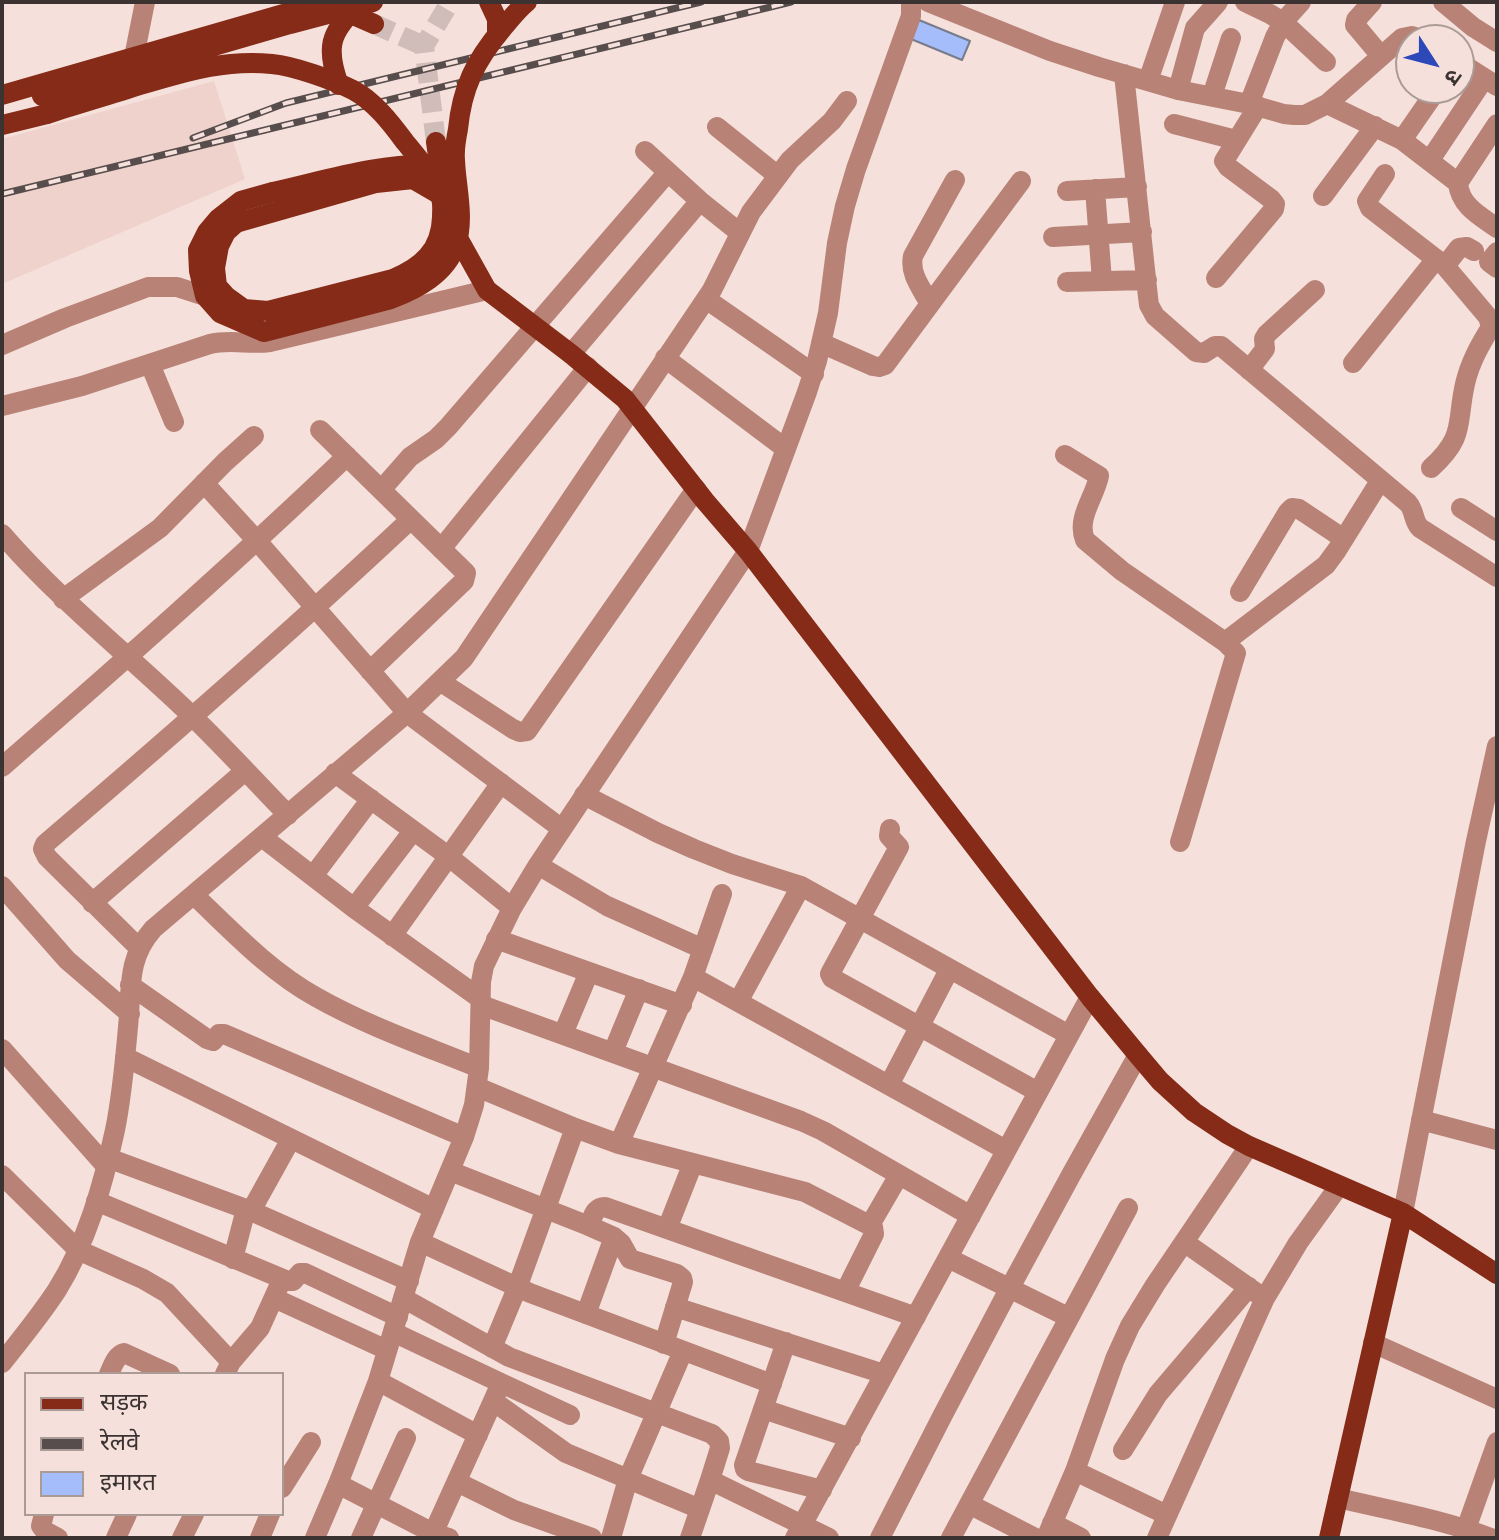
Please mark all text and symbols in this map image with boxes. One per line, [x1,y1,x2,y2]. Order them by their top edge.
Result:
north arrow [1395,24,1475,104]
text: उ [1438,64,1468,90]
legend [24,1372,284,1516]
text: सड़क [100,1388,148,1416]
text: रेलवे [100,1428,139,1456]
text: इमारत [100,1468,156,1496]

